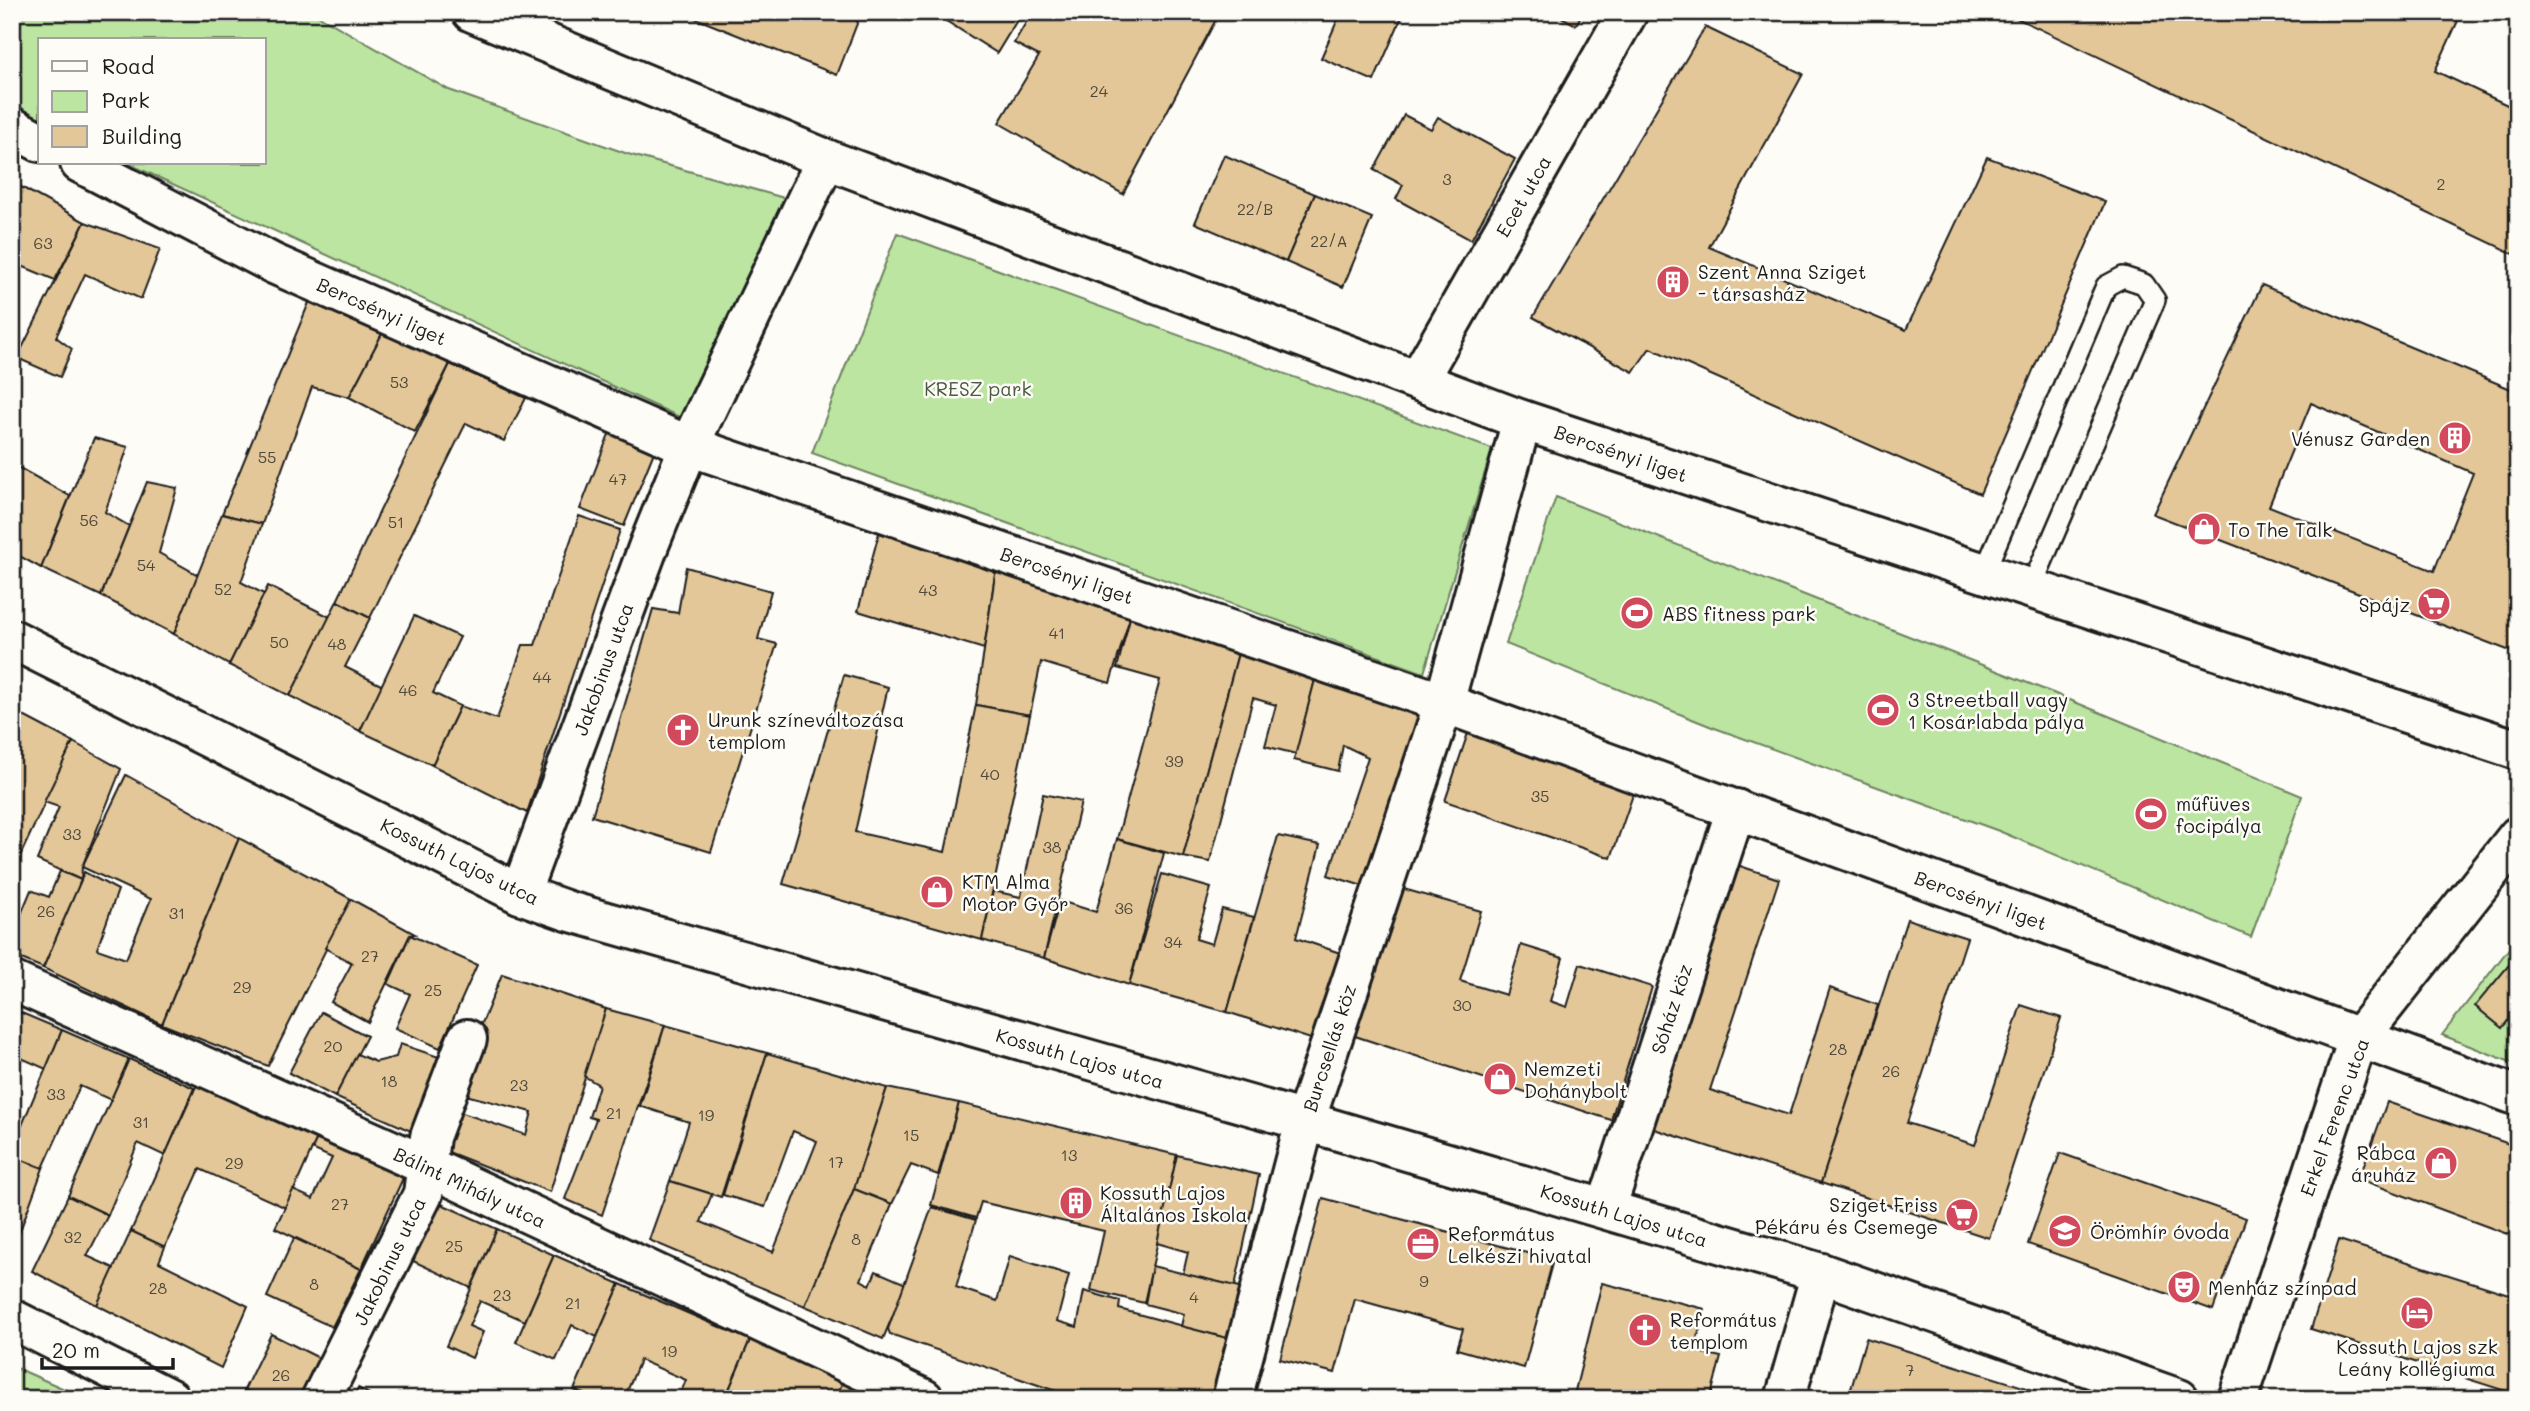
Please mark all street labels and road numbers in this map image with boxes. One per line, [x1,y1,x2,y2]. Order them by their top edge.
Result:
street label: Ecet utca [1490,151,1556,241]
street label: Bercsényi liget [313,271,451,351]
street label: Bercsényi liget [1551,419,1691,487]
street label: Bercsényi liget [997,541,1137,609]
street label: Jakobinus utca [567,599,639,739]
street label: Kossuth Lajos utca [377,812,543,910]
street label: Bercsényi liget [1911,864,2051,936]
street label: Sóház köz [1645,961,1697,1057]
street label: Burcsellás köz [1297,981,1361,1115]
street label: Kossuth Lajos utca [993,1022,1167,1094]
street label: Erkel Ferenc utca [2294,1035,2374,1199]
street label: Bálint Mihály utca [390,1141,550,1233]
street label: Kossuth Lajos utca [1537,1178,1711,1252]
street label: Jakobinus utca [347,1193,431,1329]

